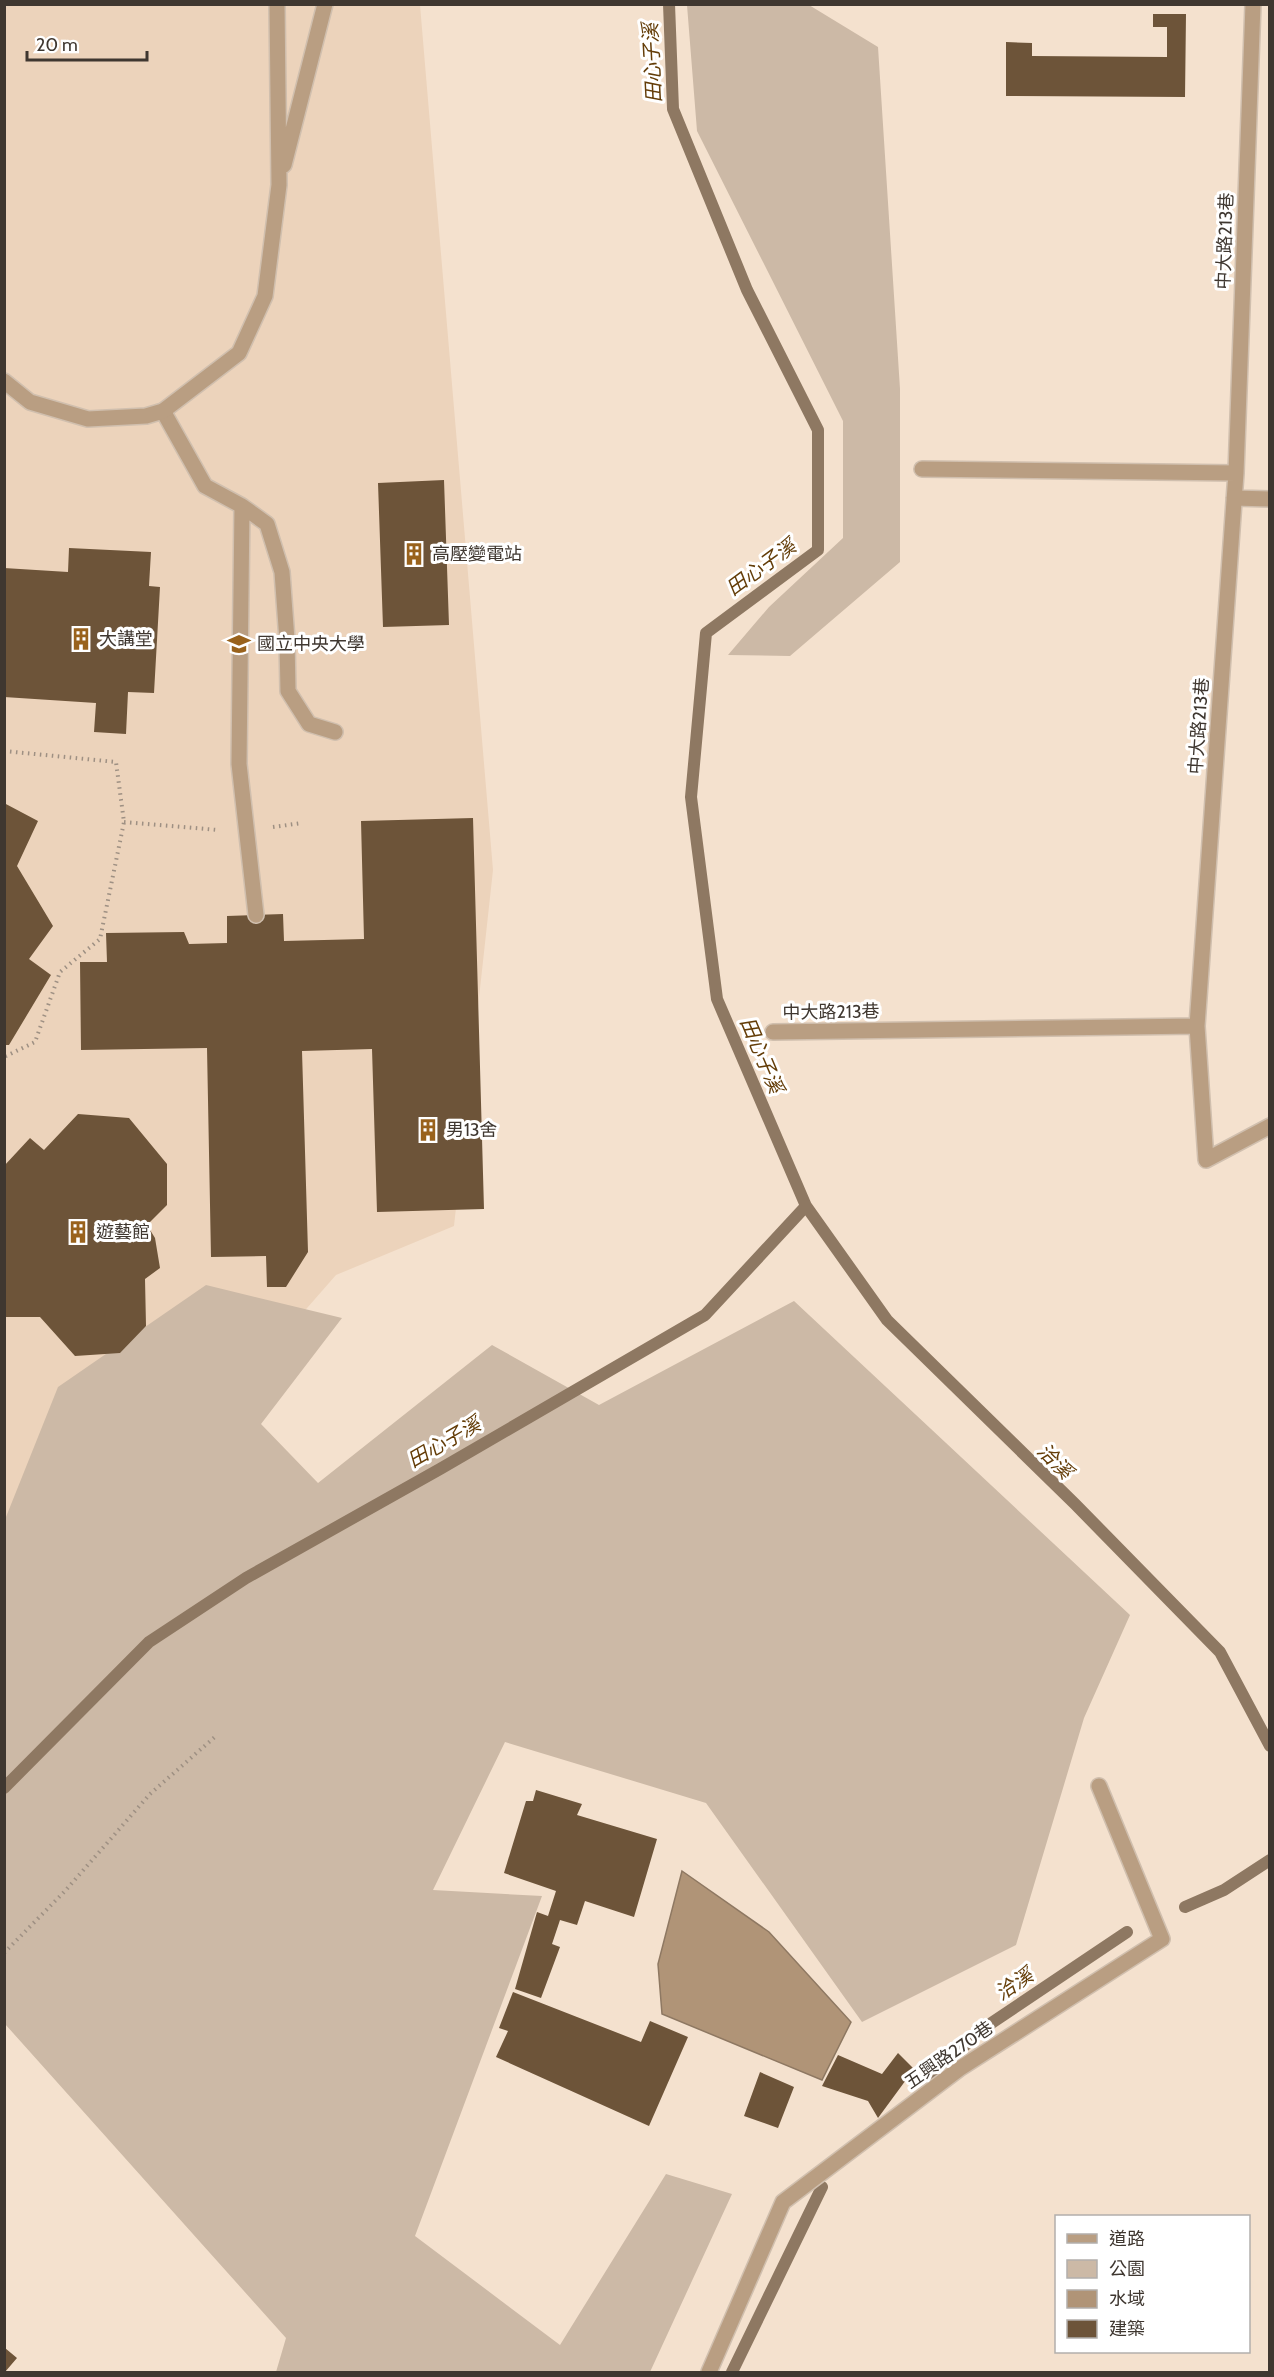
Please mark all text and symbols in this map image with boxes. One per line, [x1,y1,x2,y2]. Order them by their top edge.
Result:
water label: 田心子溪 [638,19,666,104]
scale bar [27,24,147,62]
text: 20 m [36,34,78,56]
street label: 中大路213巷 [1212,192,1238,290]
water label: 田心子溪 [722,532,803,600]
building icon: 高壓變電站 [401,541,427,567]
place label: 高壓變電站 [432,543,522,565]
building icon: 大講堂 [68,626,94,652]
place label: 大講堂 [99,628,153,650]
school or university icon: 國立中央大學 [226,631,252,657]
place label: 國立中央大學 [257,633,365,655]
street label: 中大路213巷 [1185,677,1213,775]
street label: 中大路213巷 [782,1000,880,1024]
water label: 田心子溪 [735,1013,790,1099]
building icon: 男13舍 [415,1117,441,1143]
place label: 男13舍 [446,1119,498,1141]
building icon: 遊藝館 [65,1219,91,1245]
place label: 遊藝館 [96,1221,150,1243]
water label: 田心子溪 [403,1410,487,1472]
water label: 洽溪 [1032,1438,1080,1486]
water label: 洽溪 [991,1961,1040,2005]
street label: 五興路270巷 [901,2016,997,2094]
legend [1055,2215,1250,2353]
text: 道路 [1109,2228,1145,2250]
text: 公園 [1109,2258,1145,2280]
text: 水域 [1109,2288,1145,2310]
text: 建築 [1109,2318,1145,2340]

